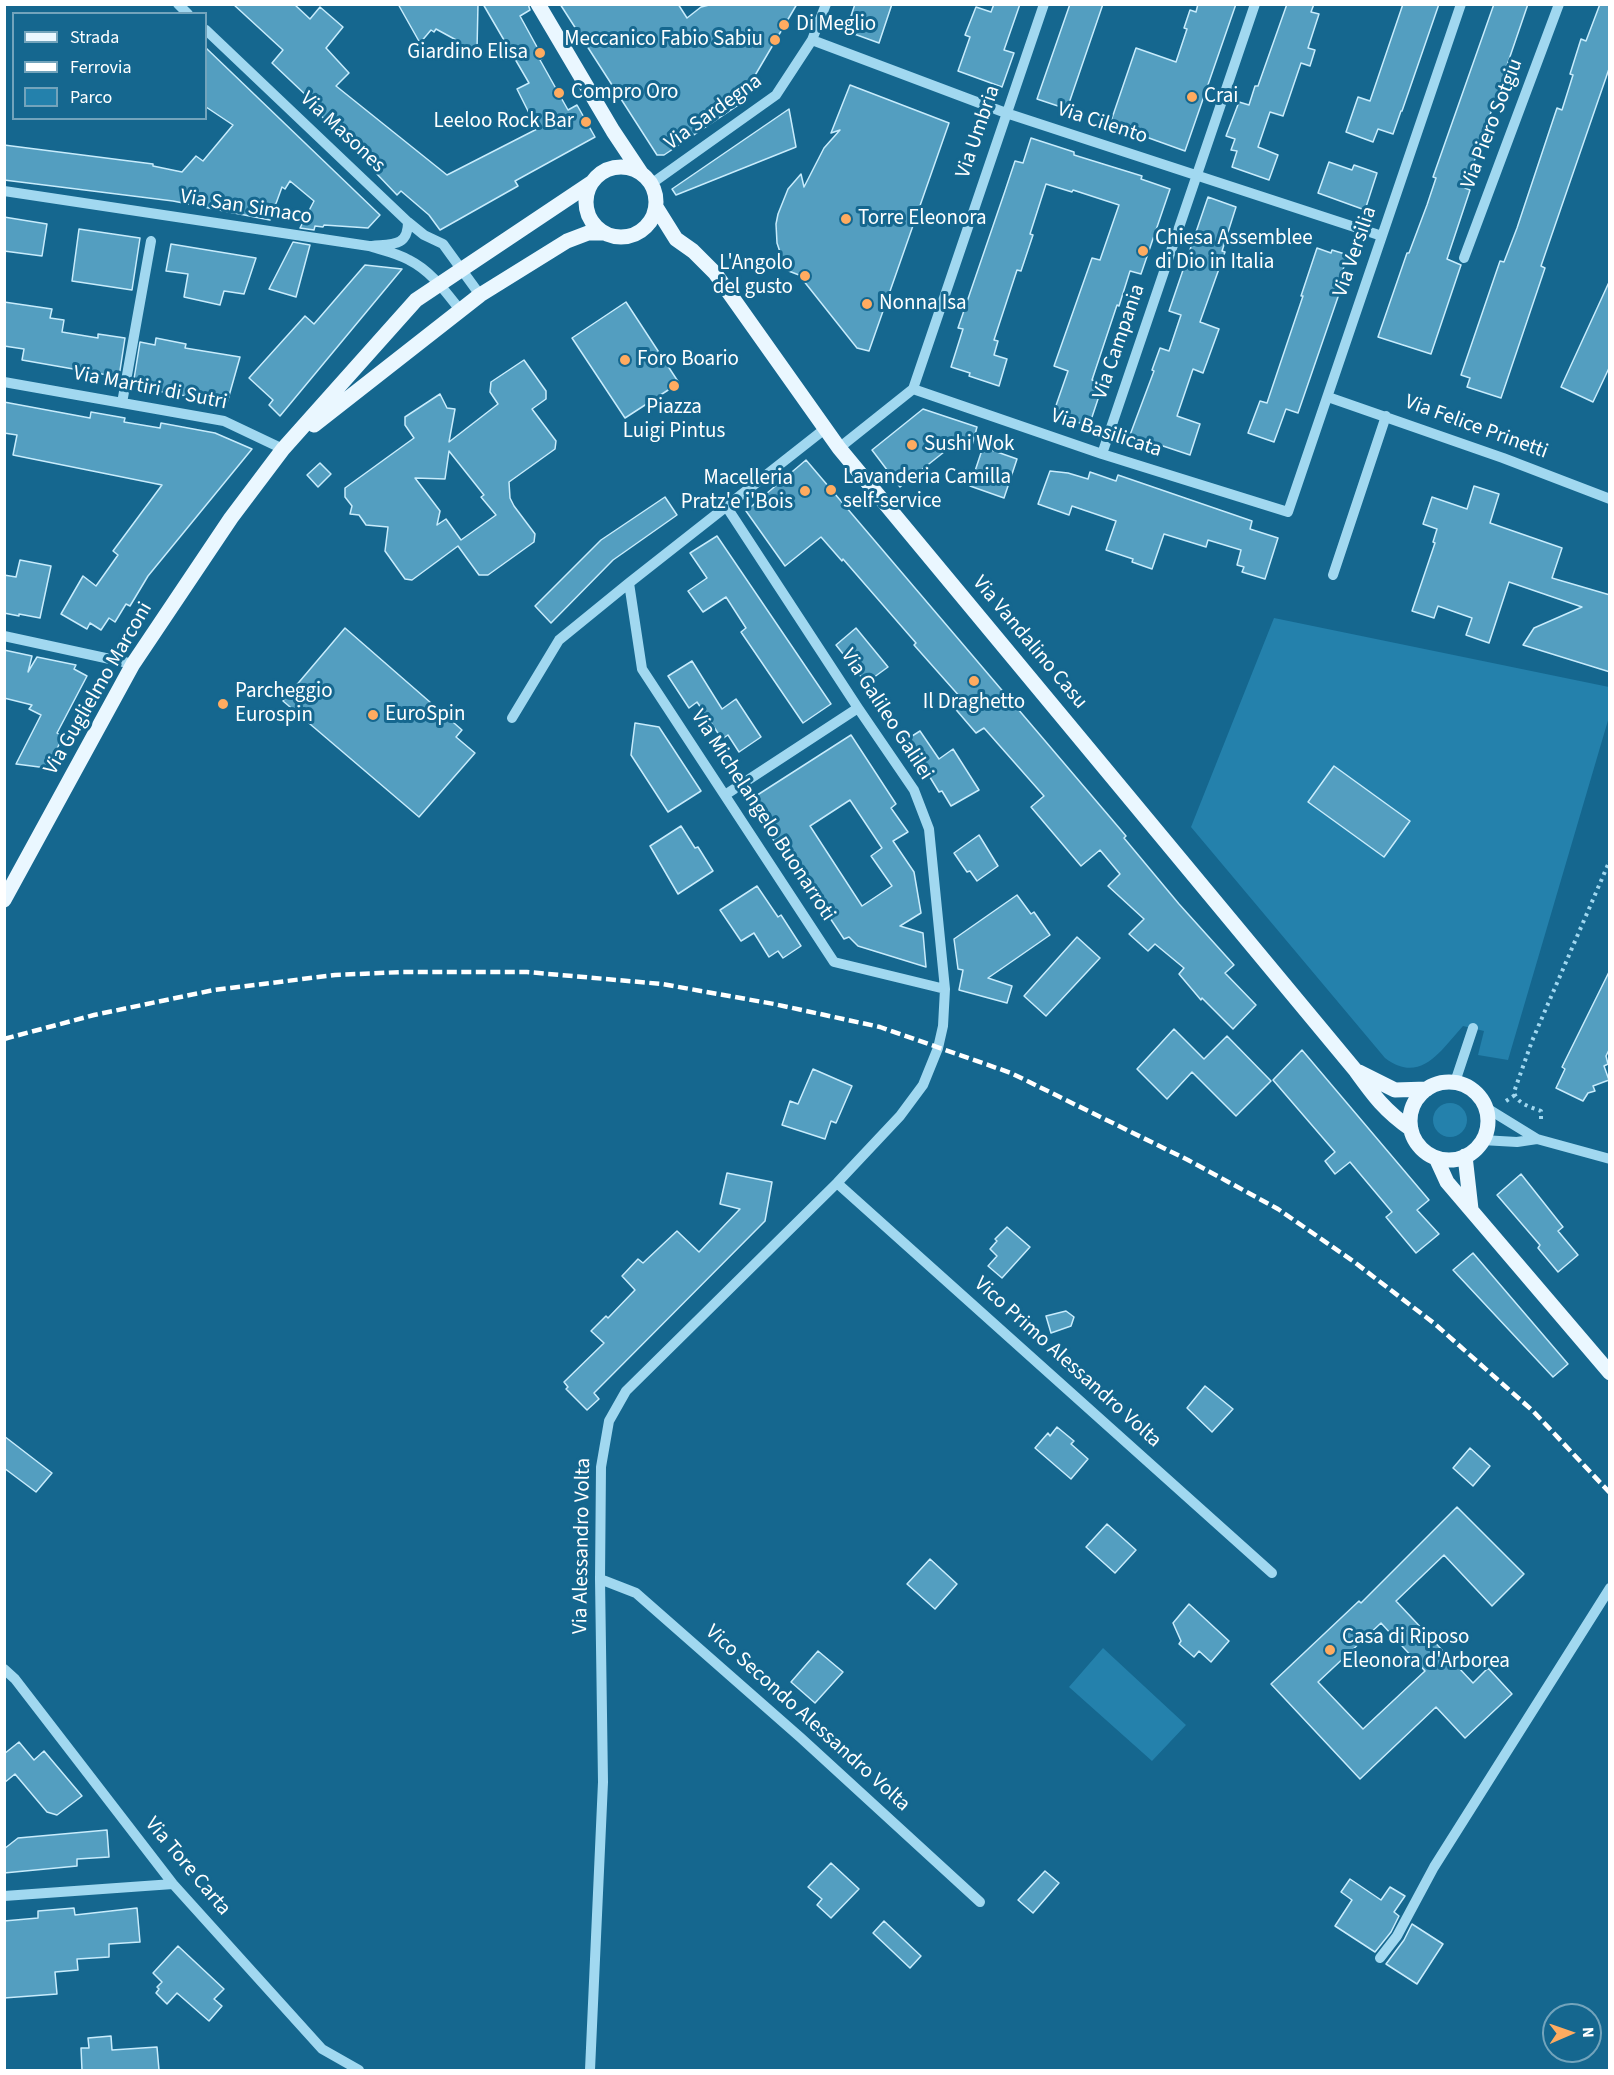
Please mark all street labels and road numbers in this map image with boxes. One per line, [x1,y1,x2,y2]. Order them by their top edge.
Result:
street label: Via Piero Sotgiu [1457,55,1529,193]
street label: Via Sardegna [660,69,768,157]
street label: Via Umbria [951,82,1007,182]
street label: Via Masones [294,87,390,179]
street label: Via Cilento [1054,98,1150,150]
street label: Via San Simaco [178,185,314,231]
street label: Via Versilia [1329,203,1383,301]
street label: Via Campania [1089,281,1151,403]
street label: Via Martiri di Sutri [71,362,229,416]
street label: Via Felice Prinetti [1401,390,1551,466]
street label: Via Basilicata [1047,404,1165,464]
street label: Via Vandalino Casu [966,571,1092,715]
street label: Via Guglielmo Marconi [39,598,159,780]
street label: Via Galileo Galilei [834,645,938,785]
street label: Via Michelangelo Buonarroti [684,706,840,926]
street label: Vico Primo Alessandro Volta [968,1272,1166,1454]
street label: Via Alessandro Volta [569,1458,597,1634]
street label: Vico Secondo Alessandro Volta [699,1620,915,1818]
street label: Via Tore Carta [139,1813,235,1921]

